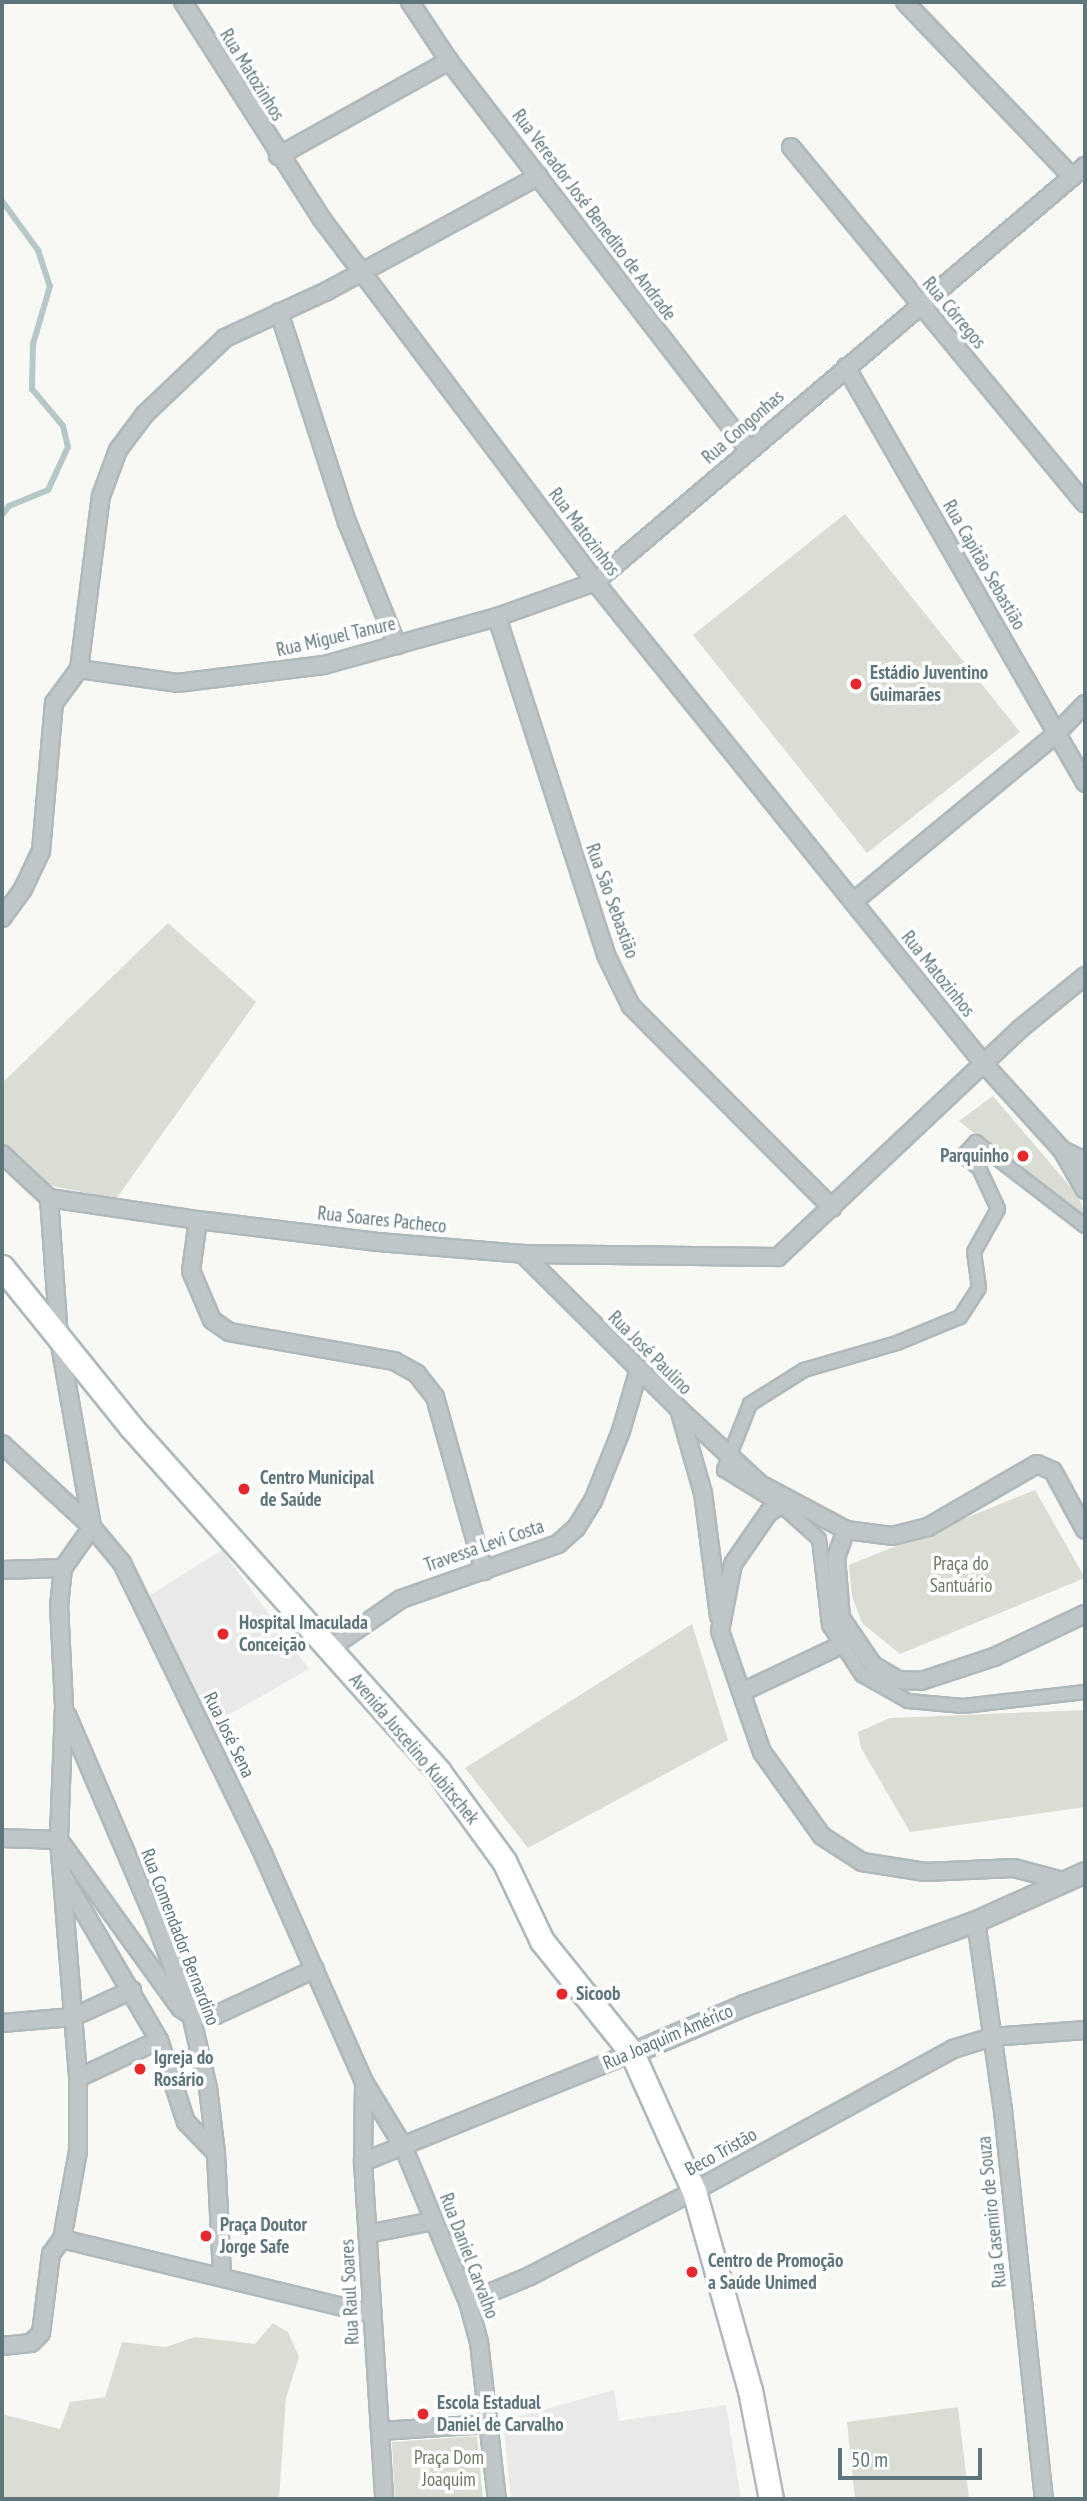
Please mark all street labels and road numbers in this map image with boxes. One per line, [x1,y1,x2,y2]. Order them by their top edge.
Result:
street label: Rua Matozinhos [215,25,289,125]
street label: Rua Vereador José Benedito de Andrade [507,105,681,325]
street label: Rua Córregos [918,273,990,353]
street label: Rua Congonhas [697,385,789,469]
street label: Rua Matozinhos [544,484,624,580]
street label: Rua Capitão Sebastião [938,496,1030,634]
street label: Rua Miguel Tanure [274,612,398,662]
street label: Rua São Sebastião [581,841,643,961]
street label: Rua Matozinhos [896,926,980,1022]
street label: Rua Soares Pacheco [316,1202,448,1238]
street label: Rua José Paulino [603,1306,697,1400]
street label: Travessa Levi Costa [421,1515,547,1577]
street label: Avenida Juscelino Kubitschek [344,1669,484,1829]
street label: Rua José Sena [199,1689,259,1781]
street label: Rua Comendador Bernardino [136,1845,224,2029]
street label: Rua Joaquim Américo [599,1999,737,2075]
street label: Beco Tristão [681,2123,761,2181]
street label: Rua Casemiro de Souza [973,2135,1011,2289]
street label: Rua Daniel Carvalho [435,2190,503,2322]
street label: Rua Raul Soares [336,2239,364,2345]

